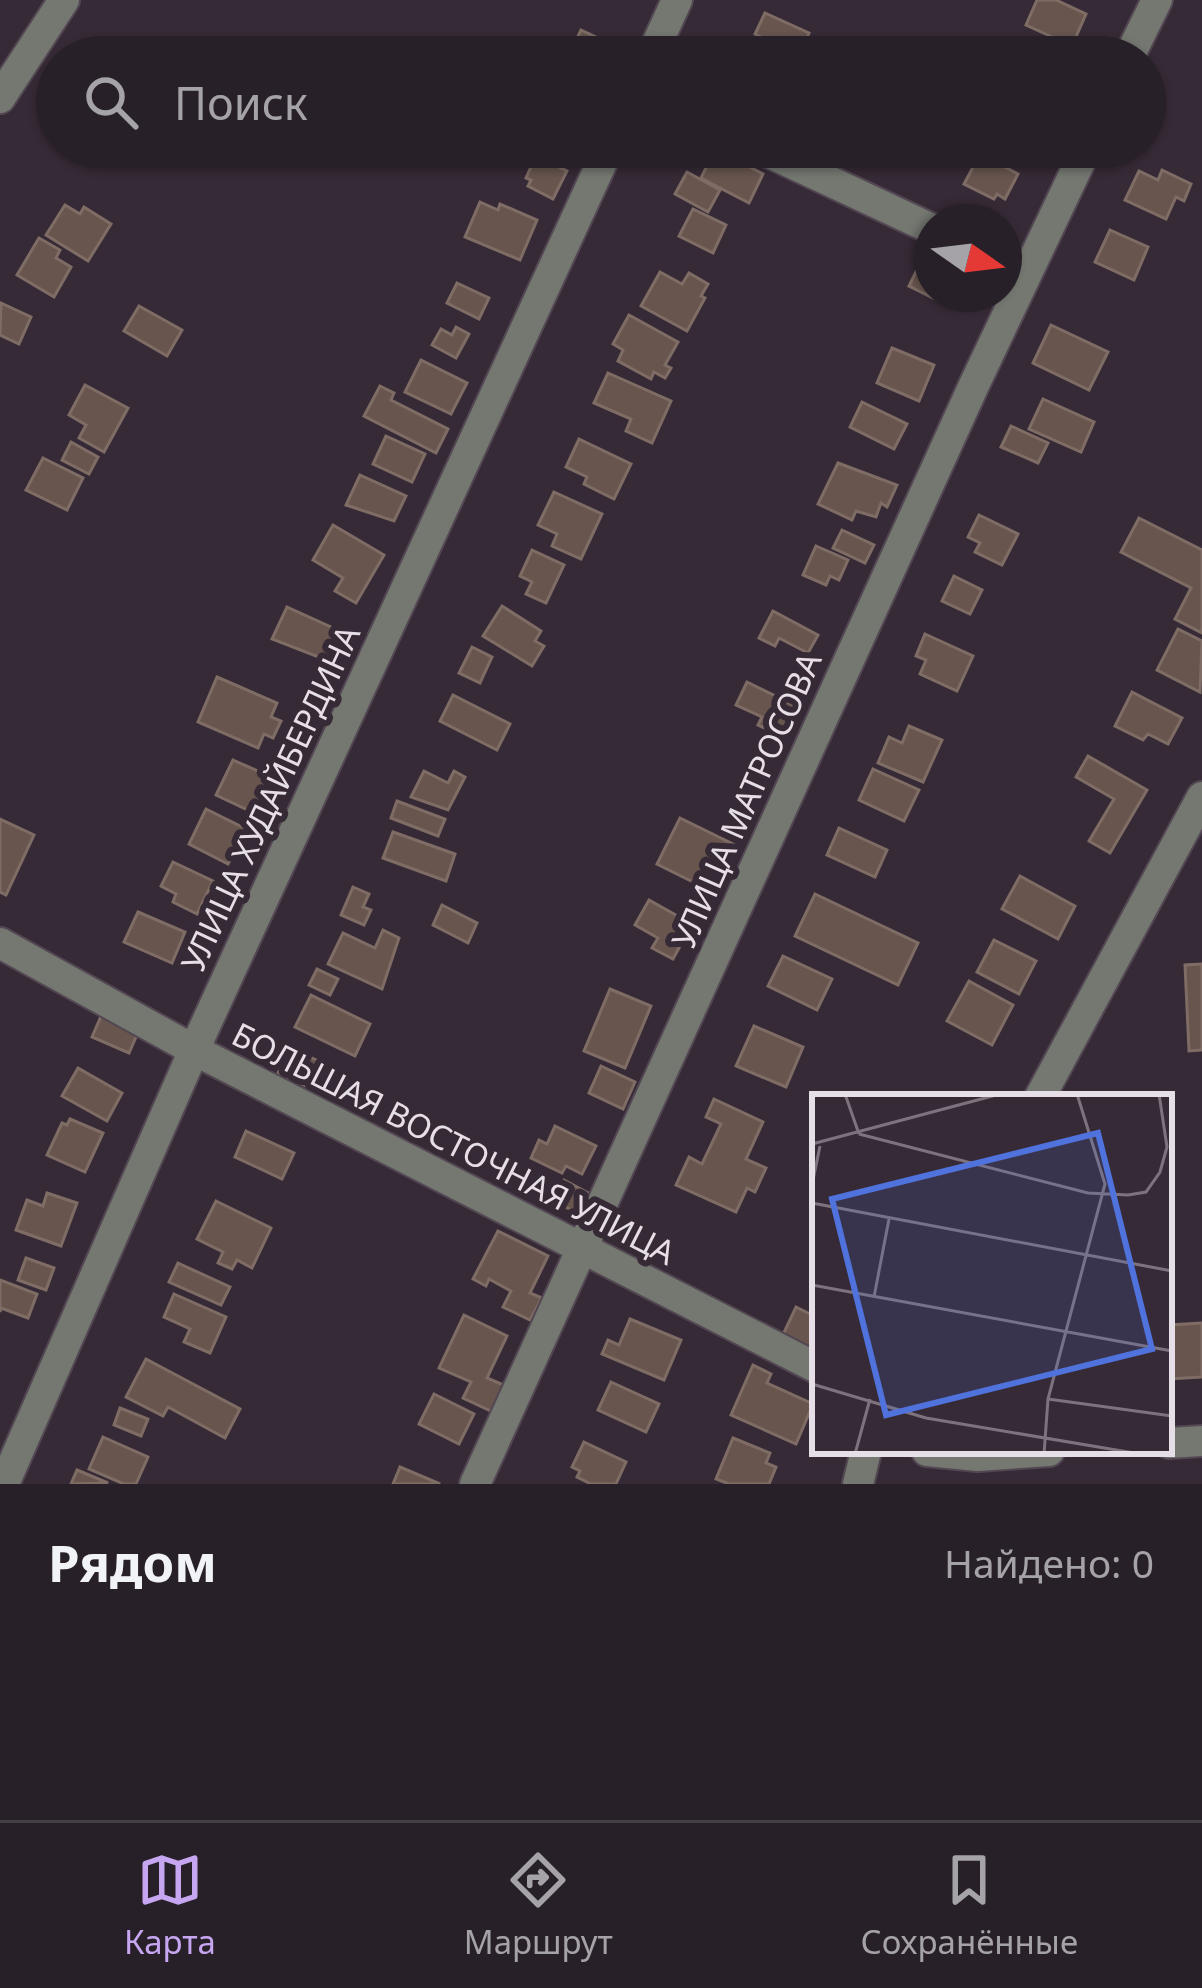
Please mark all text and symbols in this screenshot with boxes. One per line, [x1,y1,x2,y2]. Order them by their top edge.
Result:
search box [36,36,1166,168]
icon: search [78,69,144,135]
text: Поиск [174,72,308,133]
north arrow [914,204,1022,312]
street label: УЛИЦА ХУДАЙБЕРДИНА [170,617,370,978]
street label: УЛИЦА МАТРОСОВА [660,644,832,955]
street label: БОЛЬШАЯ ВОСТОЧНАЯ УЛИЦА [225,1011,684,1275]
inset map [812,1094,1172,1454]
text: Рядом [48,1527,217,1597]
text: Найдено: 0 [944,1536,1154,1589]
tab: Карта [124,1847,216,1964]
tab: Маршрут [464,1847,613,1964]
tab: Сохранённые [861,1847,1078,1964]

